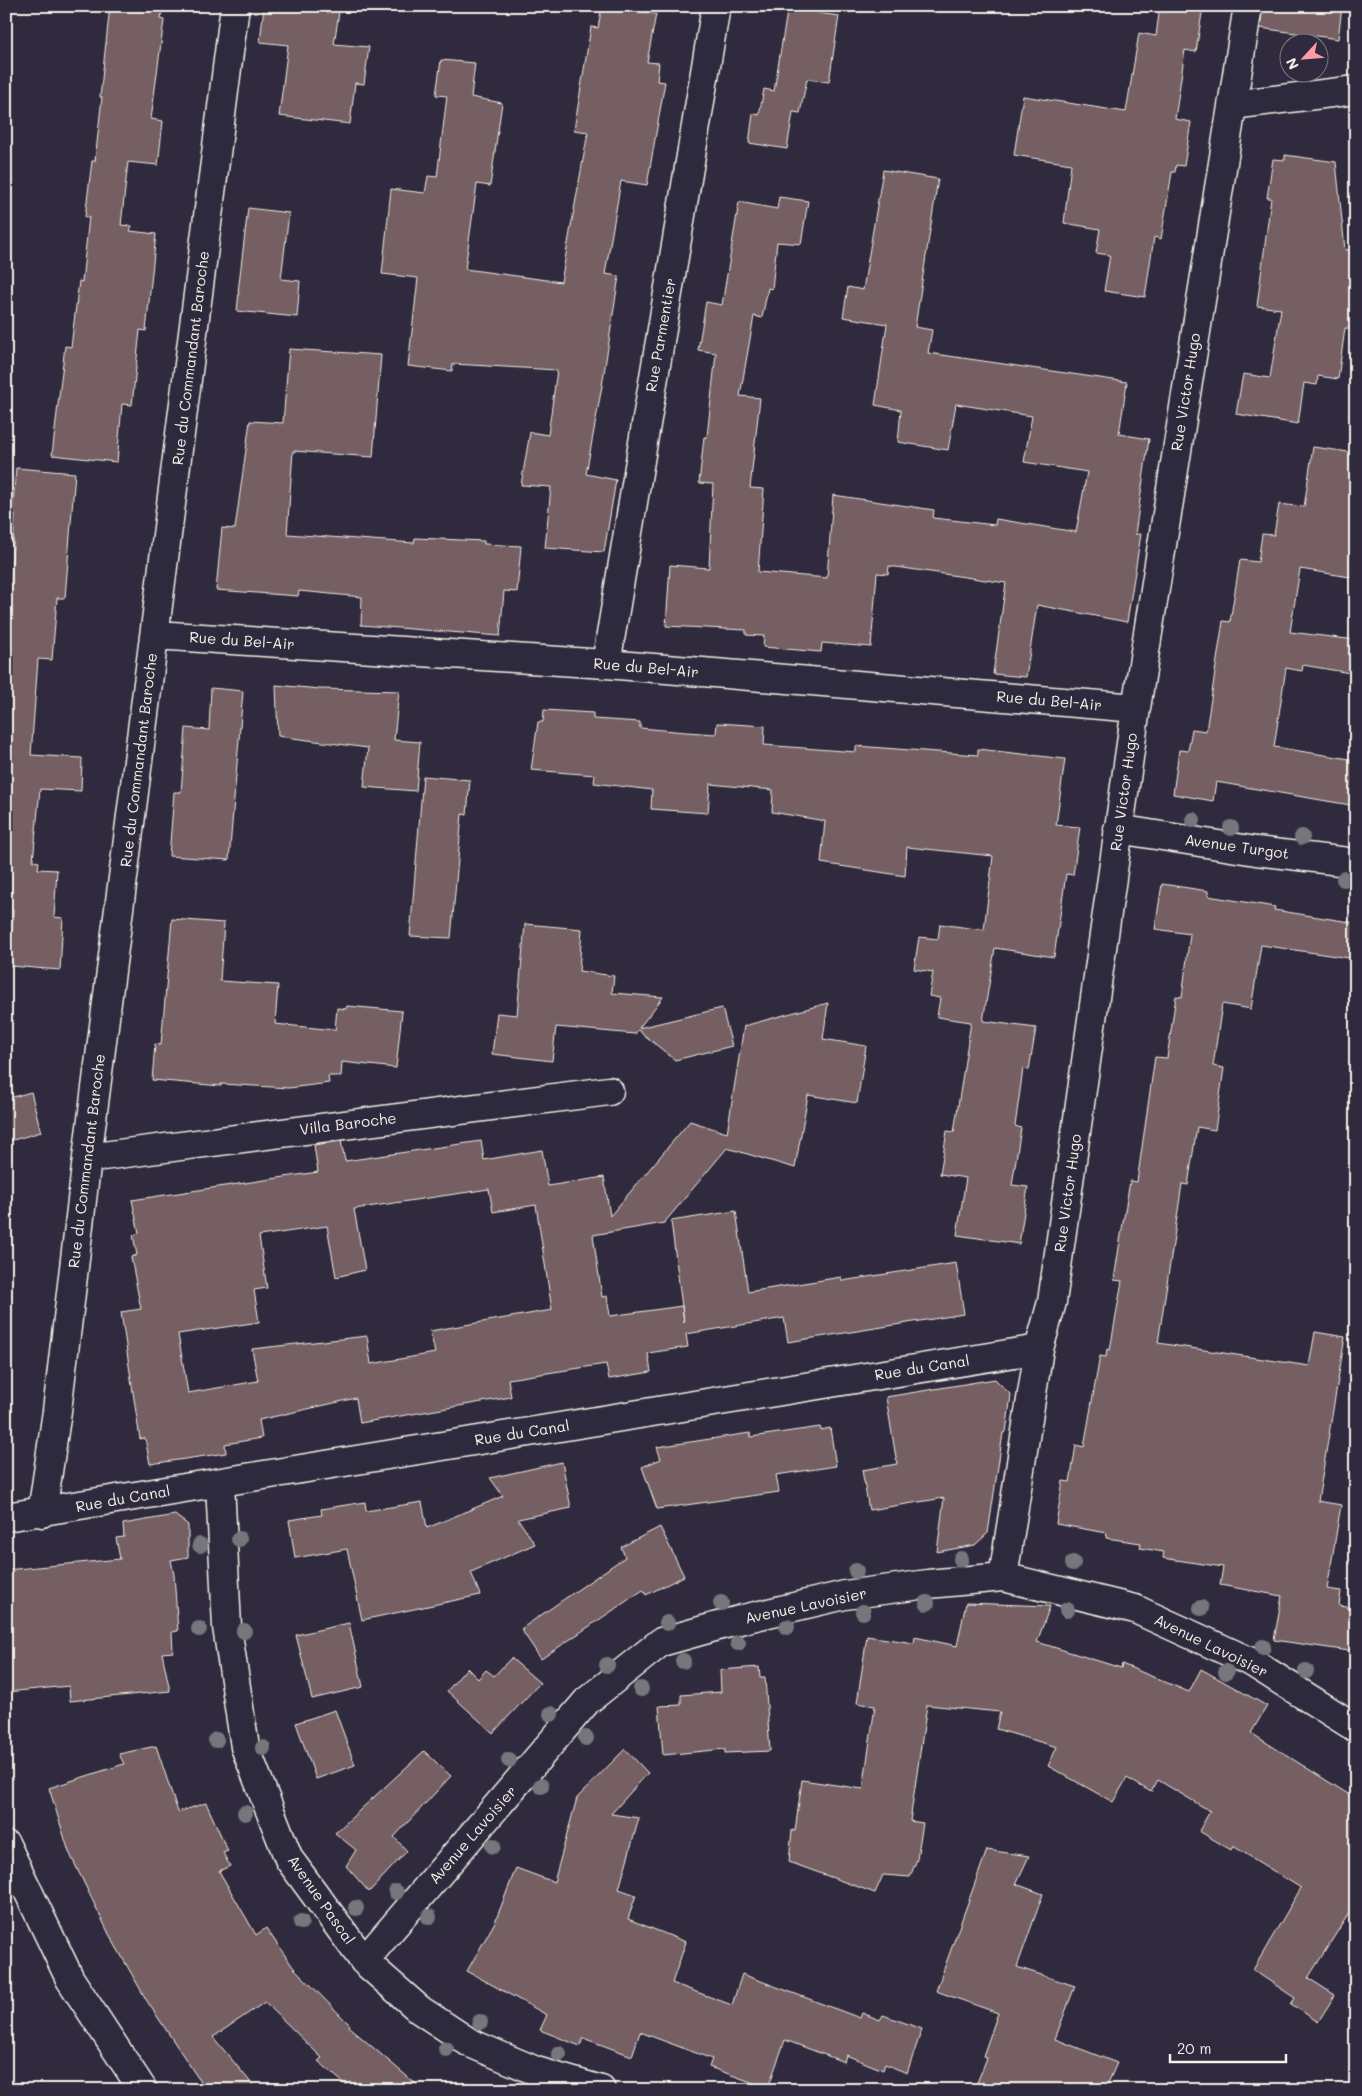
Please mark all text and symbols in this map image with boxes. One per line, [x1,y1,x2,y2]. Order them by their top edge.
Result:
north arrow [1280,32,1330,82]
text: N [1281,55,1303,73]
street label: Rue du Commandant Baroche [167,250,213,466]
street label: Rue Parmentier [640,276,680,393]
street label: Rue Victor Hugo [1166,331,1204,452]
street label: Rue du Bel-Air [189,626,295,654]
street label: Rue du Commandant Baroche [115,652,161,868]
street label: Rue du Bel-Air [593,652,700,682]
street label: Rue du Bel-Air [996,685,1103,715]
street label: Rue Victor Hugo [1105,731,1141,852]
street label: Avenue Turgot [1184,829,1291,863]
street label: Rue du Commandant Baroche [63,1053,109,1269]
street label: Villa Baroche [298,1107,398,1139]
street label: Rue Victor Hugo [1049,1132,1085,1253]
street label: Rue du Canal [873,1350,971,1384]
street label: Rue du Canal [473,1415,571,1449]
street label: Rue du Canal [74,1480,172,1516]
street label: Avenue Lavoisier [743,1582,869,1628]
street label: Avenue Lavoisier [1151,1609,1272,1681]
street label: Avenue Lavoisier [424,1781,520,1888]
street label: Avenue Pascal [284,1851,360,1948]
scale bar [1170,2031,1286,2063]
text: 20 m [1177,2038,1211,2058]

